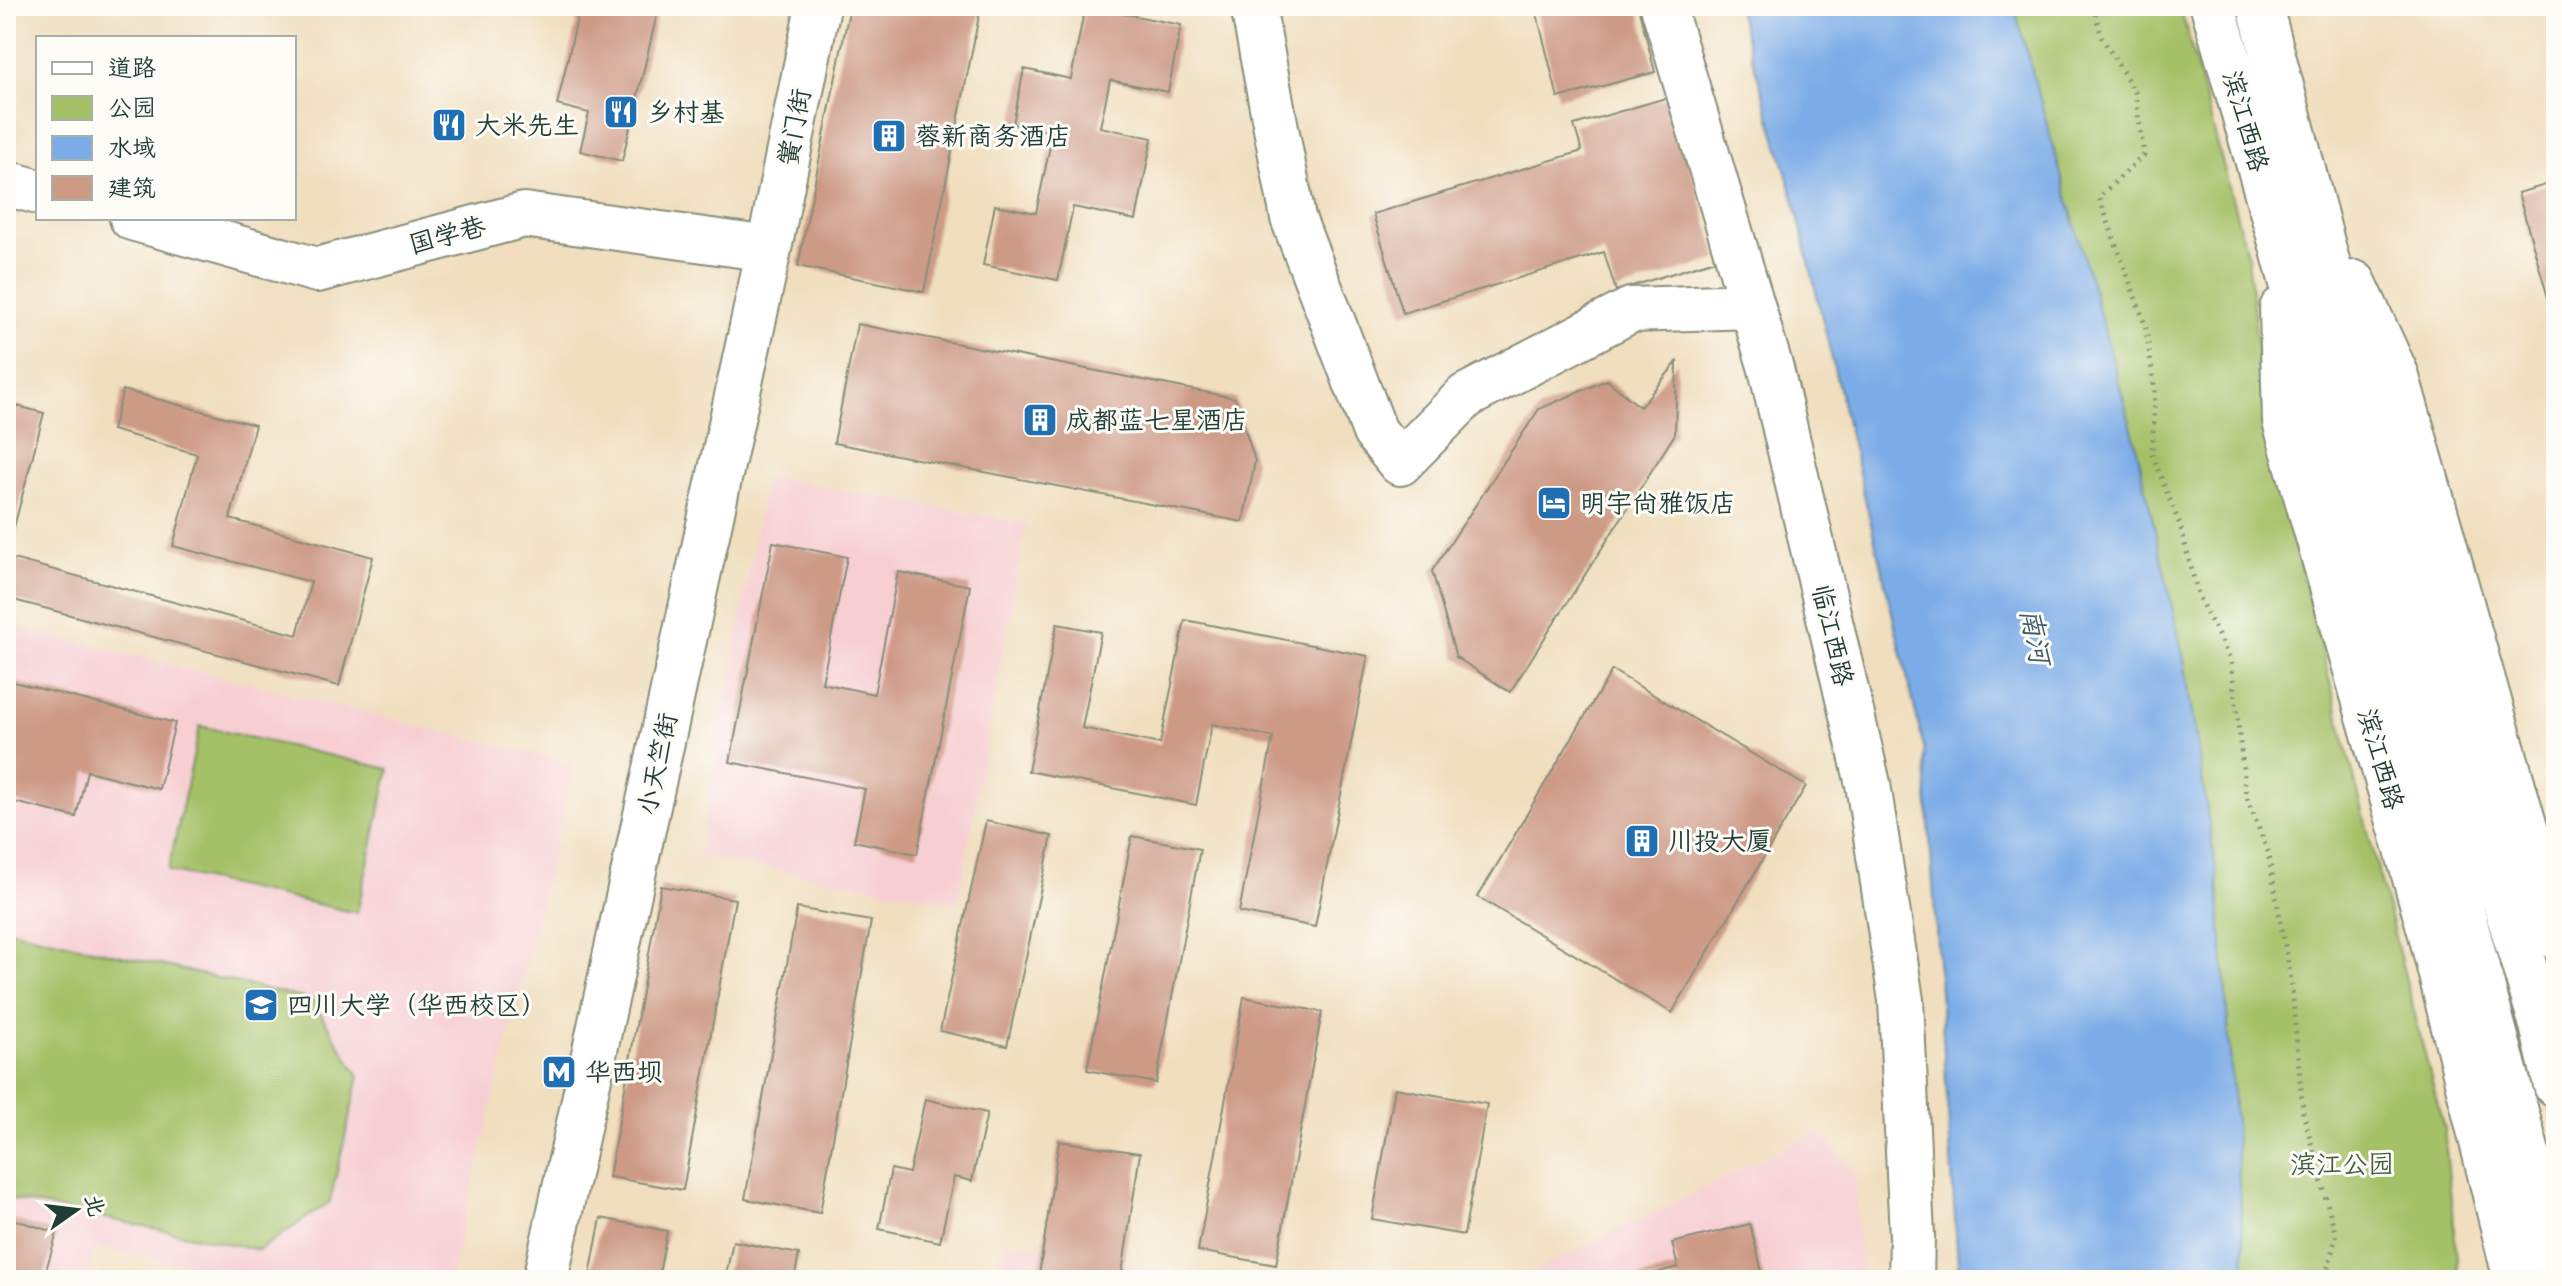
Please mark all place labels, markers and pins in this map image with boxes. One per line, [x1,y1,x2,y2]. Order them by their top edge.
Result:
restaurant icon: 乡村基 [602,93,640,131]
place label: 乡村基 [647,94,725,128]
restaurant icon: 大米先生 [430,106,468,144]
place label: 大米先生 [475,107,579,141]
building icon: 蓉新商务酒店 [870,117,908,155]
place label: 蓉新商务酒店 [915,118,1071,152]
building icon: 成都蓝七星酒店 [1021,401,1059,439]
place label: 成都蓝七星酒店 [1066,402,1248,436]
hotel icon: 明宇尚雅饭店 [1535,484,1573,522]
place label: 明宇尚雅饭店 [1580,485,1736,519]
building icon: 川投大厦 [1623,822,1661,860]
place label: 川投大厦 [1668,823,1772,857]
school or university icon: 四川大学（华西校区） [242,986,280,1024]
place label: 四川大学（华西校区） [287,987,547,1021]
metro station icon: 华西坝 [540,1053,578,1091]
place label: 华西坝 [585,1054,663,1088]

